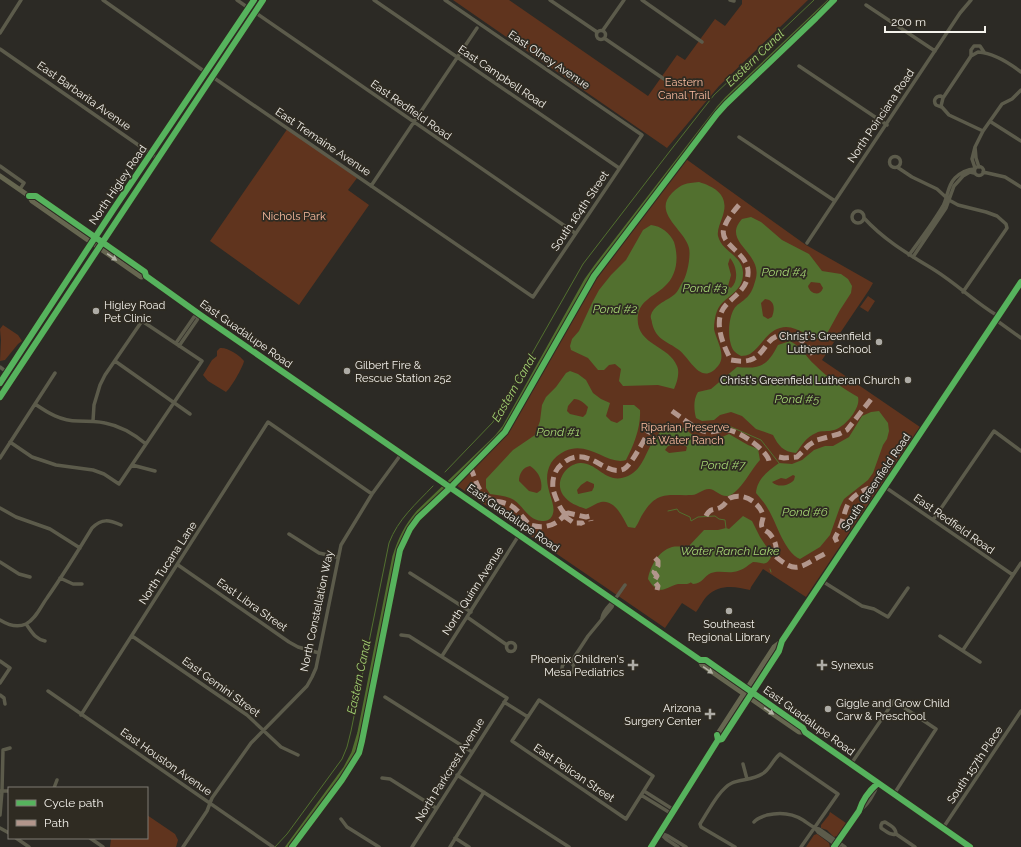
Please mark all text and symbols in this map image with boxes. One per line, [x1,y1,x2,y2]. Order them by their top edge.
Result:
scale bar [885,8,985,34]
text: 200 m [891,15,926,29]
water label: Eastern Canal [723,27,787,89]
street label: East Olney Avenue [506,28,593,92]
street label: East Campbell Road [456,43,548,111]
street label: East Barbarita Avenue [35,59,134,134]
street label: North Poinciana Road [845,67,917,165]
park label: Eastern Canal Trail [658,76,710,102]
street label: East Redfield Road [368,77,454,143]
street label: East Tremaine Avenue [273,105,374,179]
street label: North Higley Road [87,143,150,227]
street label: South 164th Street [548,168,612,253]
park label: Nichols Park [262,210,326,223]
one-way arrow [107,253,117,261]
water label: Pond #4 [761,265,807,279]
water label: Pond #3 [683,281,727,295]
street label: East Guadalupe Road [197,297,295,371]
place label: Higley Road Pet Clinic [104,299,166,325]
water label: Pond #2 [593,302,637,316]
marker: Higley Road Pet Clinic [91,306,101,316]
place label: Christ's Greenfield Lutheran School [779,330,871,356]
marker: Christ's Greenfield Lutheran School [874,337,884,347]
water label: Eastern Canal [489,352,539,424]
place label: Gilbert Fire & Rescue Station 252 [355,359,451,385]
marker: Gilbert Fire & Rescue Station 252 [342,366,352,376]
place label: Christ's Greenfield Lutheran Church [720,374,900,387]
marker: Christ's Greenfield Lutheran Church [903,375,913,385]
water label: Pond #5 [774,392,820,406]
park label: Riparian Preserve at Water Ranch [641,421,730,447]
water label: Pond #1 [536,425,580,439]
street label: South Greenfield Road [839,431,913,533]
water label: Pond #7 [701,458,746,472]
street label: East Guadalupe Road [464,481,562,555]
street label: East Redfield Road [911,491,997,557]
water label: Pond #6 [782,505,828,519]
street label: North Tucana Lane [136,519,200,607]
street label: North Quinn Avenue [440,544,507,638]
water label: Water Ranch Lake [680,544,780,558]
street label: North Constellation Way [298,549,336,673]
street label: East Libra Street [214,576,290,634]
marker: Southeast Regional Library [724,606,734,616]
place label: Southeast Regional Library [688,618,770,644]
water label: Eastern Canal [344,639,374,715]
place label: Phoenix Children's Mesa Pediatrics [531,653,624,679]
street label: East Gemini Street [179,654,263,720]
marker: Phoenix Children's Mesa Pediatrics [627,659,639,671]
marker: Synexus [816,659,828,671]
place label: Synexus [831,659,874,672]
one-way arrow [703,666,714,674]
street label: East Guadalupe Road [761,684,857,759]
place label: Giggle and Grow Child Carw & Preschool [836,697,950,723]
place label: Arizona Surgery Center [624,702,701,728]
marker: Giggle and Grow Child Carw & Preschool [823,704,833,714]
one-way arrow [763,707,774,716]
marker: Arizona Surgery Center [704,708,716,720]
street label: North Parkcrest Avenue [413,715,488,824]
street label: South 157th Place [944,723,1006,806]
street label: East Houston Avenue [118,726,215,799]
street label: East Pelican Street [531,741,617,805]
legend [8,787,148,839]
text: Cycle path [44,796,103,810]
text: Path [44,816,69,830]

